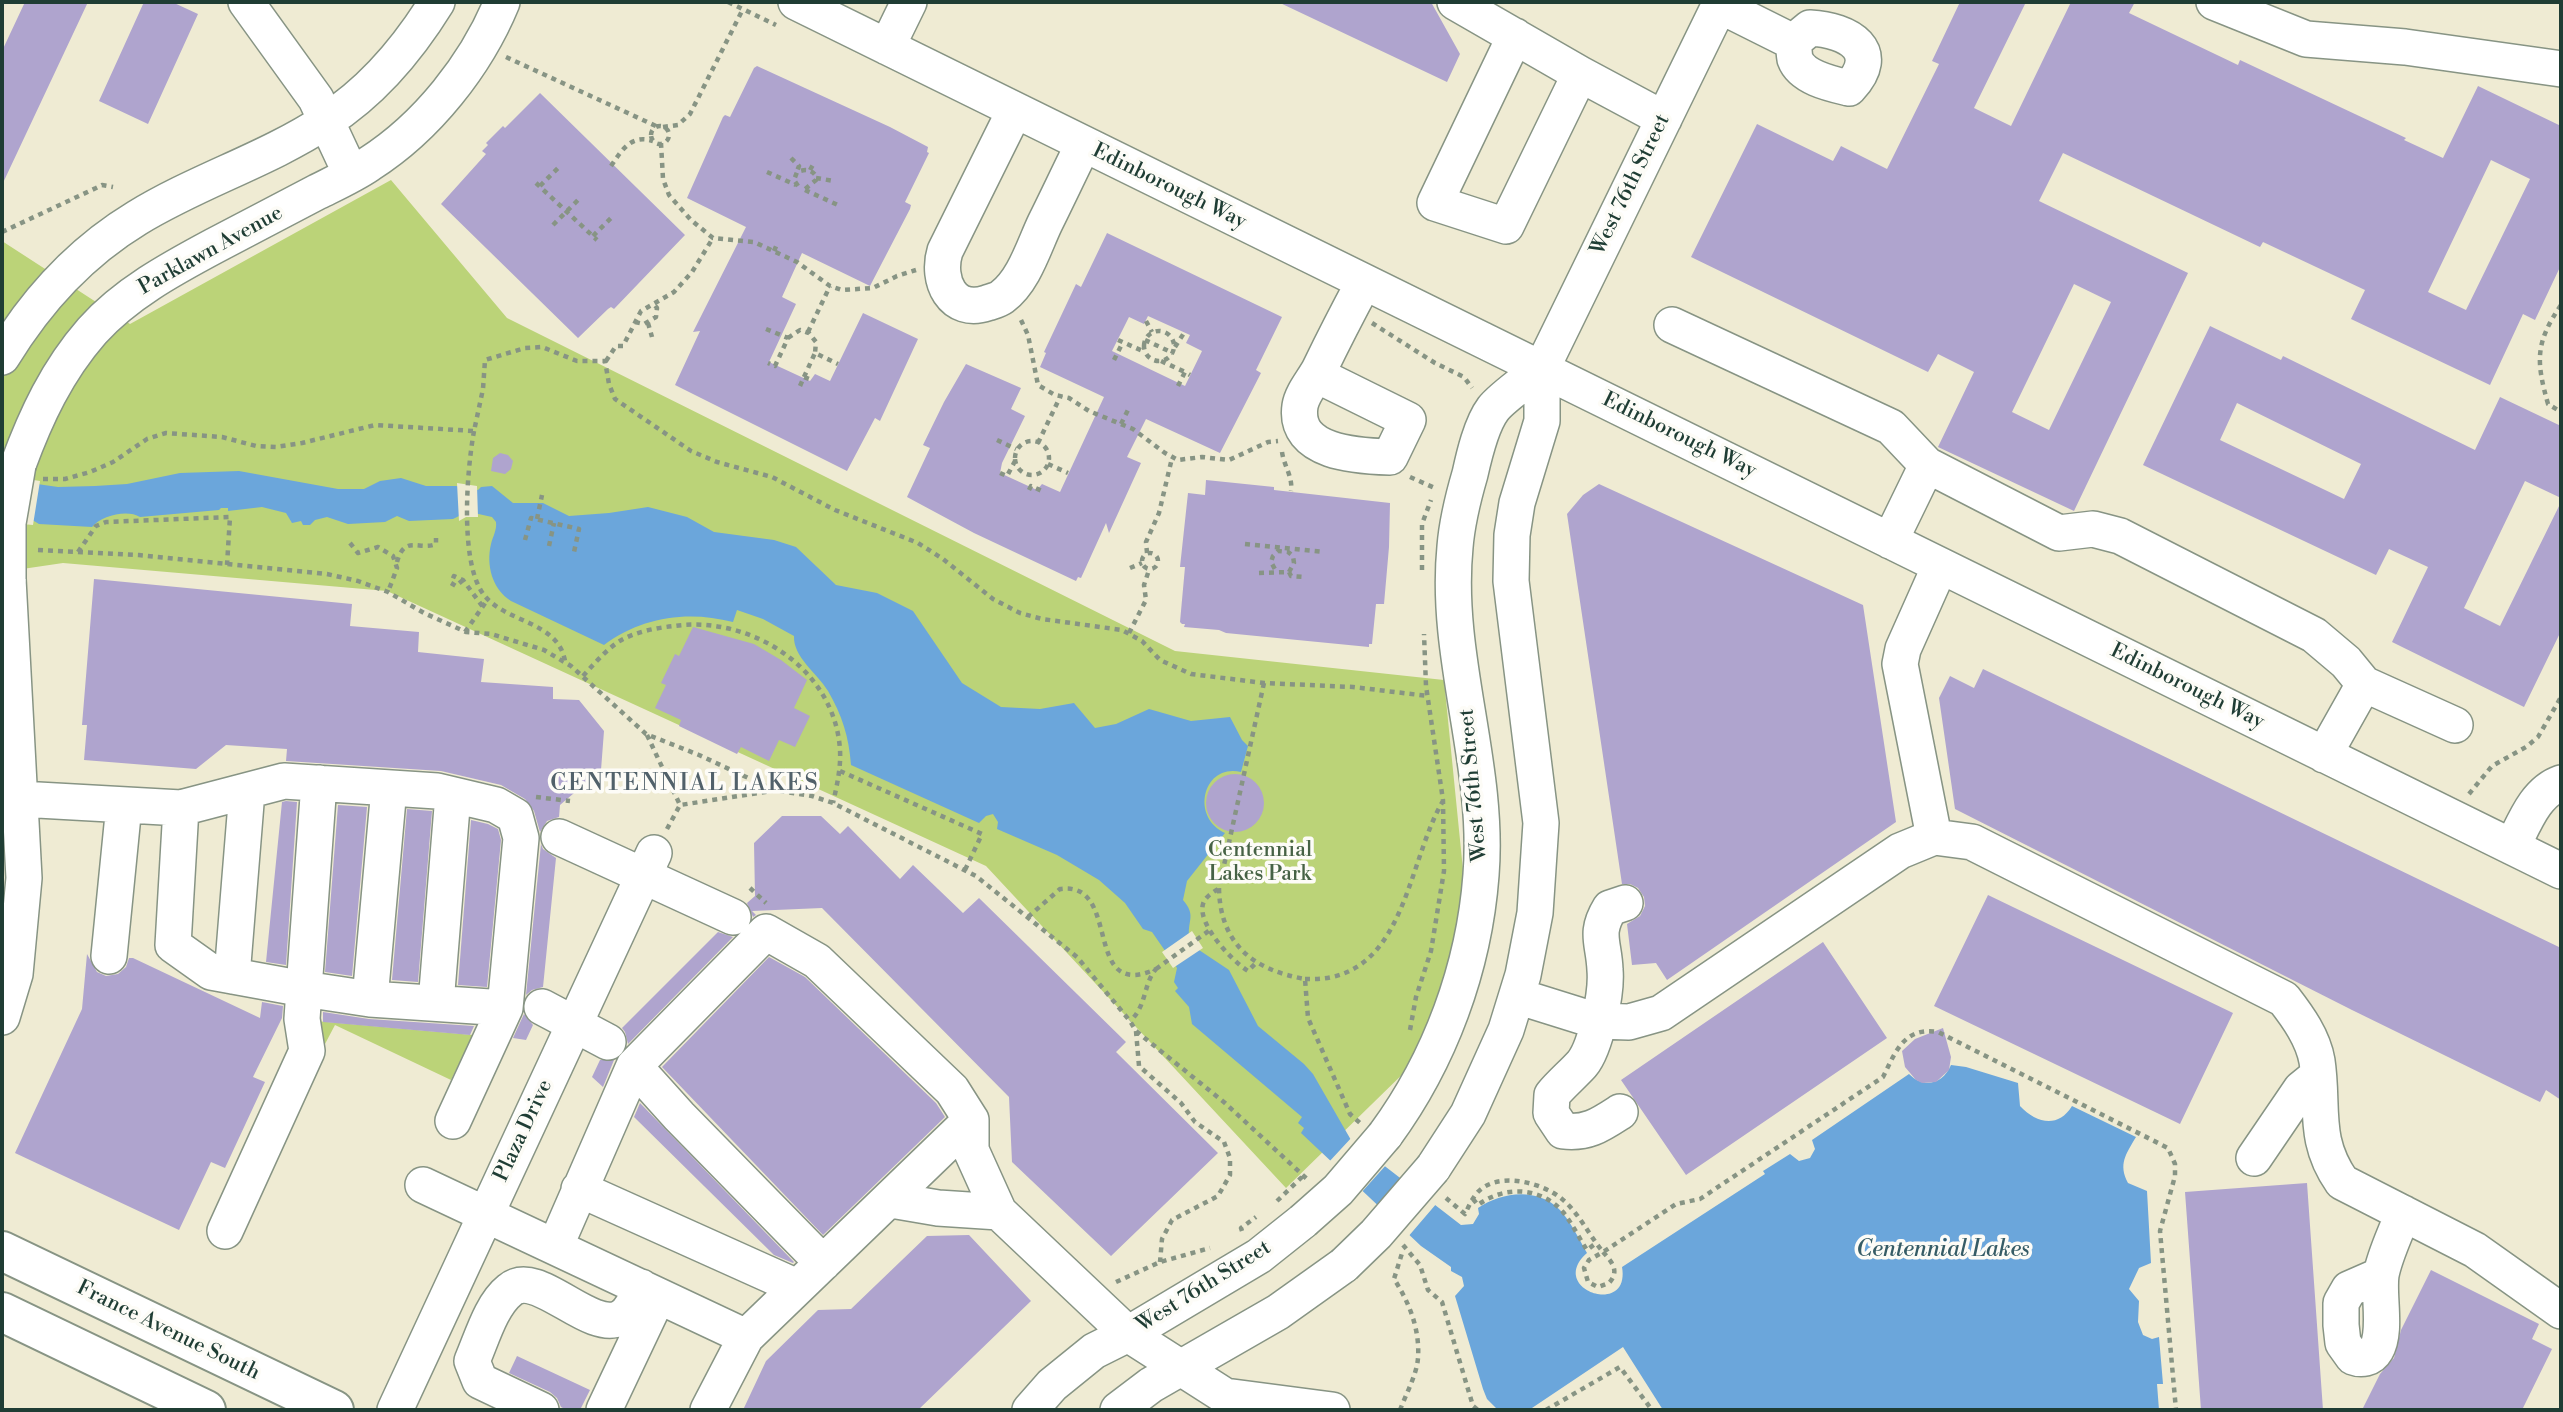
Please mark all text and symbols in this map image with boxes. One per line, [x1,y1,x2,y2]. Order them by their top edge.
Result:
street label: West 76th Street [1586,110,1676,260]
street label: Edinborough Way [1088,139,1250,235]
street label: Parklawn Avenue [135,201,287,301]
street label: Edinborough Way [1598,388,1760,484]
street label: Edinborough Way [2106,639,2268,735]
street label: West 76th Street [1455,707,1493,863]
district label: CENTENNIAL LAKES [552,770,818,798]
park label: Centennial Lakes Park [1208,838,1312,888]
street label: Plaza Drive [489,1076,559,1186]
street label: West 76th Street [1132,1236,1276,1338]
water label: Centennial Lakes [1856,1236,2030,1264]
street label: France Avenue South [72,1276,264,1386]

